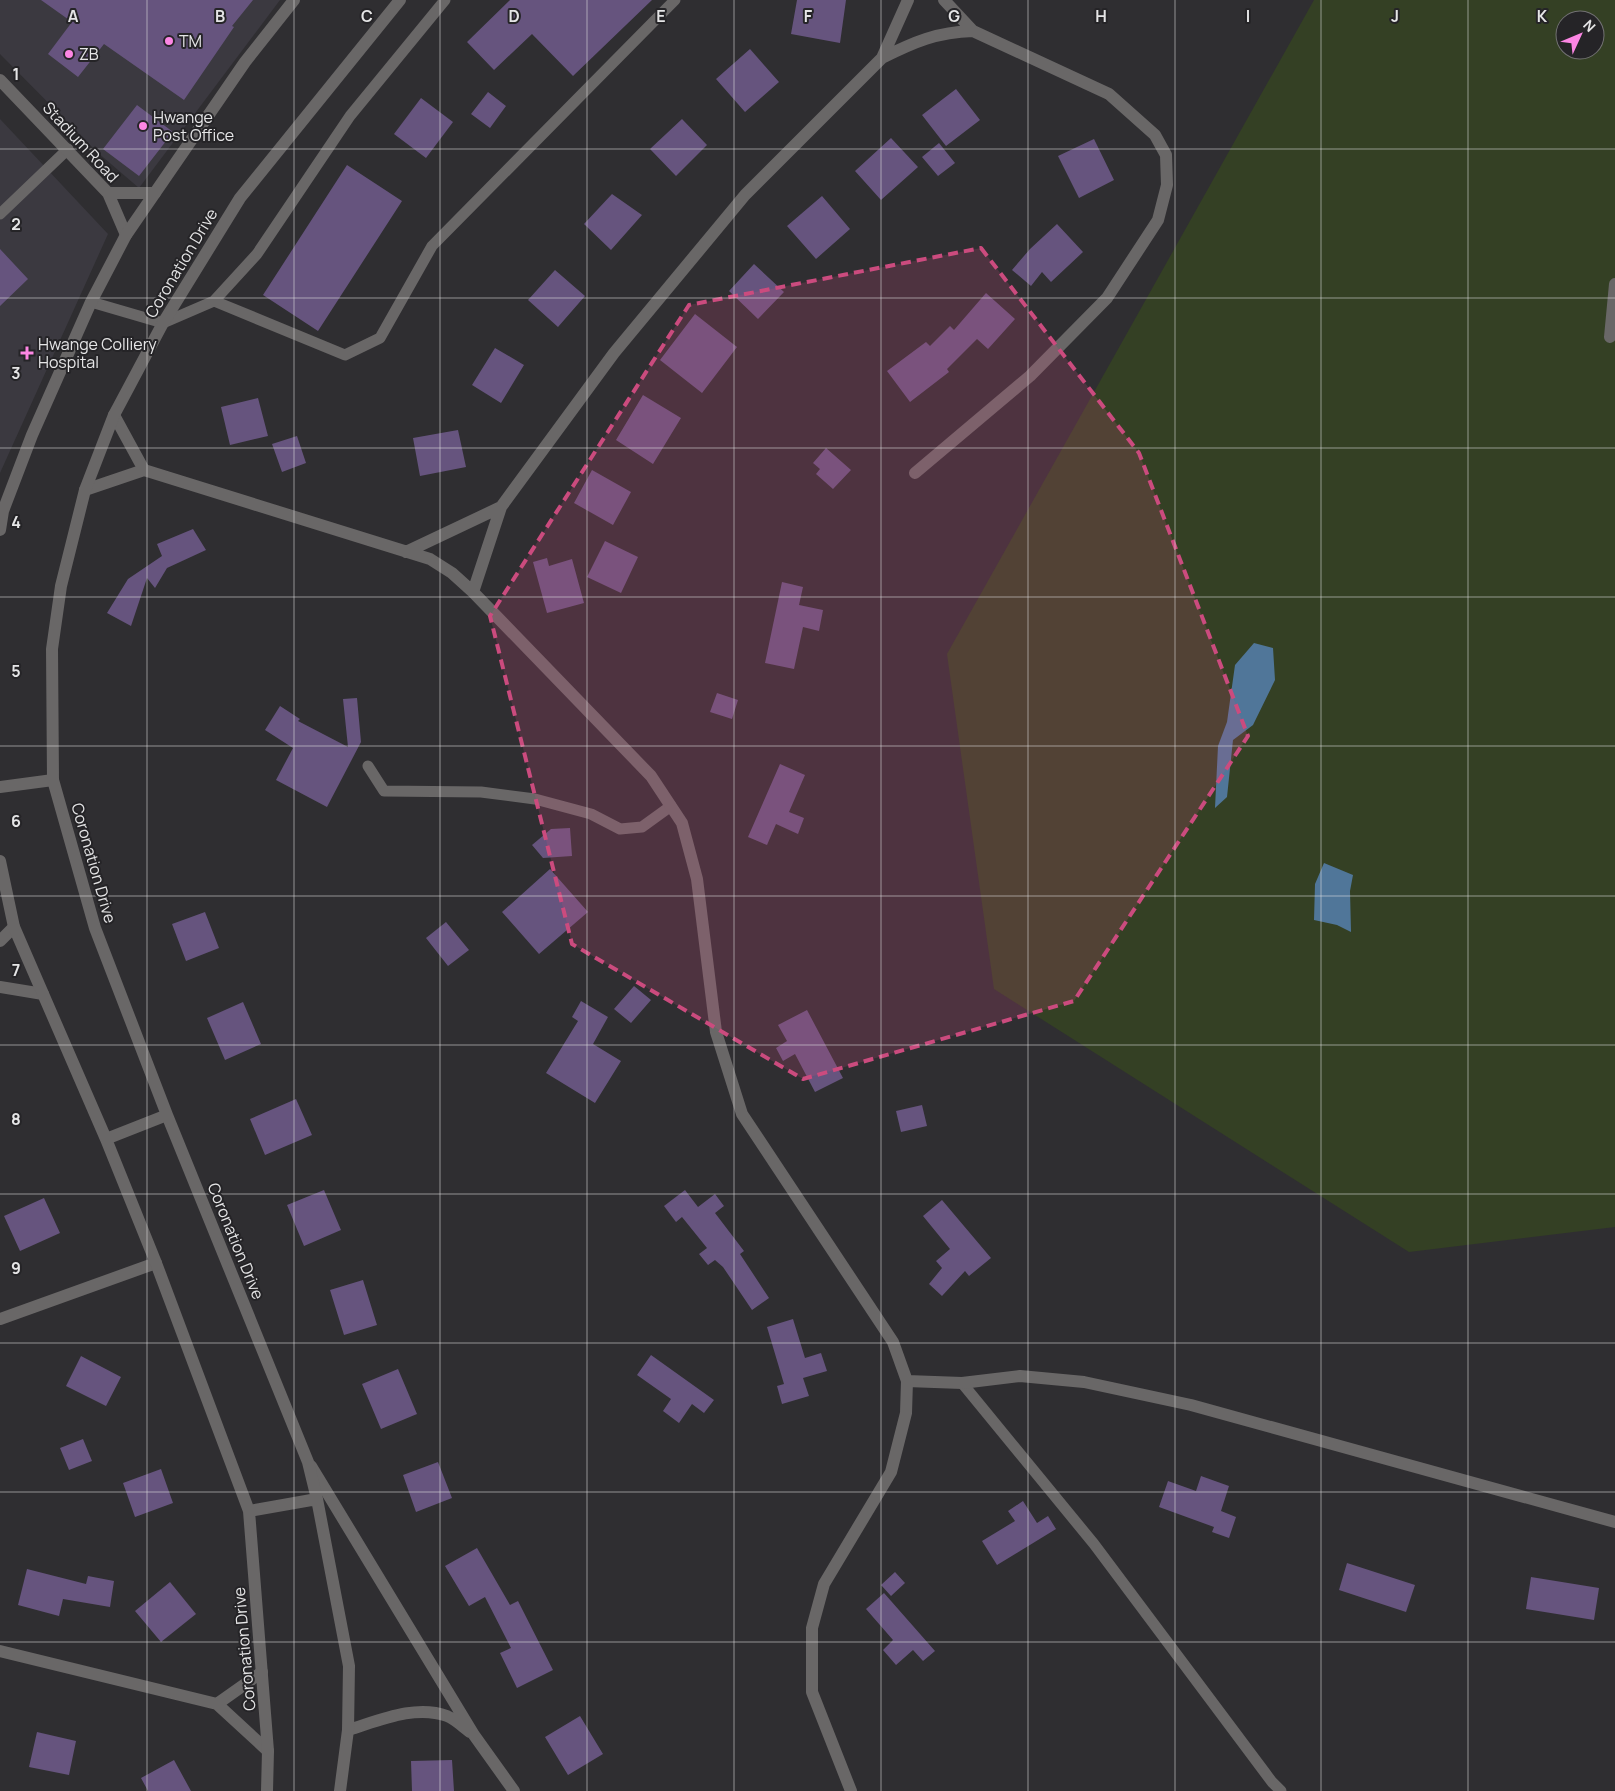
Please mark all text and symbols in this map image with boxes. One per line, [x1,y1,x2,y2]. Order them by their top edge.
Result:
text: A [68,5,79,27]
text: B [215,5,225,27]
text: C [361,5,373,27]
text: D [508,5,520,27]
text: E [656,5,666,27]
text: F [804,5,813,27]
text: G [948,5,960,27]
text: H [1095,5,1107,27]
text: I [1246,5,1250,27]
text: J [1391,5,1399,27]
text: K [1537,5,1548,27]
north arrow [1555,10,1605,60]
text: N [1579,15,1600,36]
place label: TM [179,30,202,52]
marker: TM [163,35,175,47]
place label: ZB [79,43,99,65]
marker: ZB [63,48,75,60]
text: 1 [12,63,20,85]
street label: Stadium Road [38,97,124,187]
place label: Hwange Post Office [153,106,234,146]
marker: Hwange Post Office [137,120,149,132]
street label: Coronation Drive [140,204,222,322]
text: 2 [11,213,21,235]
place label: Hwange Colliery Hospital [38,333,157,373]
marker: Hwange Colliery Hospital [20,346,34,360]
text: 3 [11,362,21,384]
text: 4 [11,511,21,533]
text: 5 [11,660,21,682]
street label: Coronation Drive [66,800,122,926]
text: 6 [11,810,21,832]
text: 7 [12,959,20,981]
text: 8 [11,1108,21,1130]
street label: Coronation Drive [203,1179,269,1303]
text: 9 [11,1257,21,1279]
street label: Coronation Drive [228,1586,260,1712]

